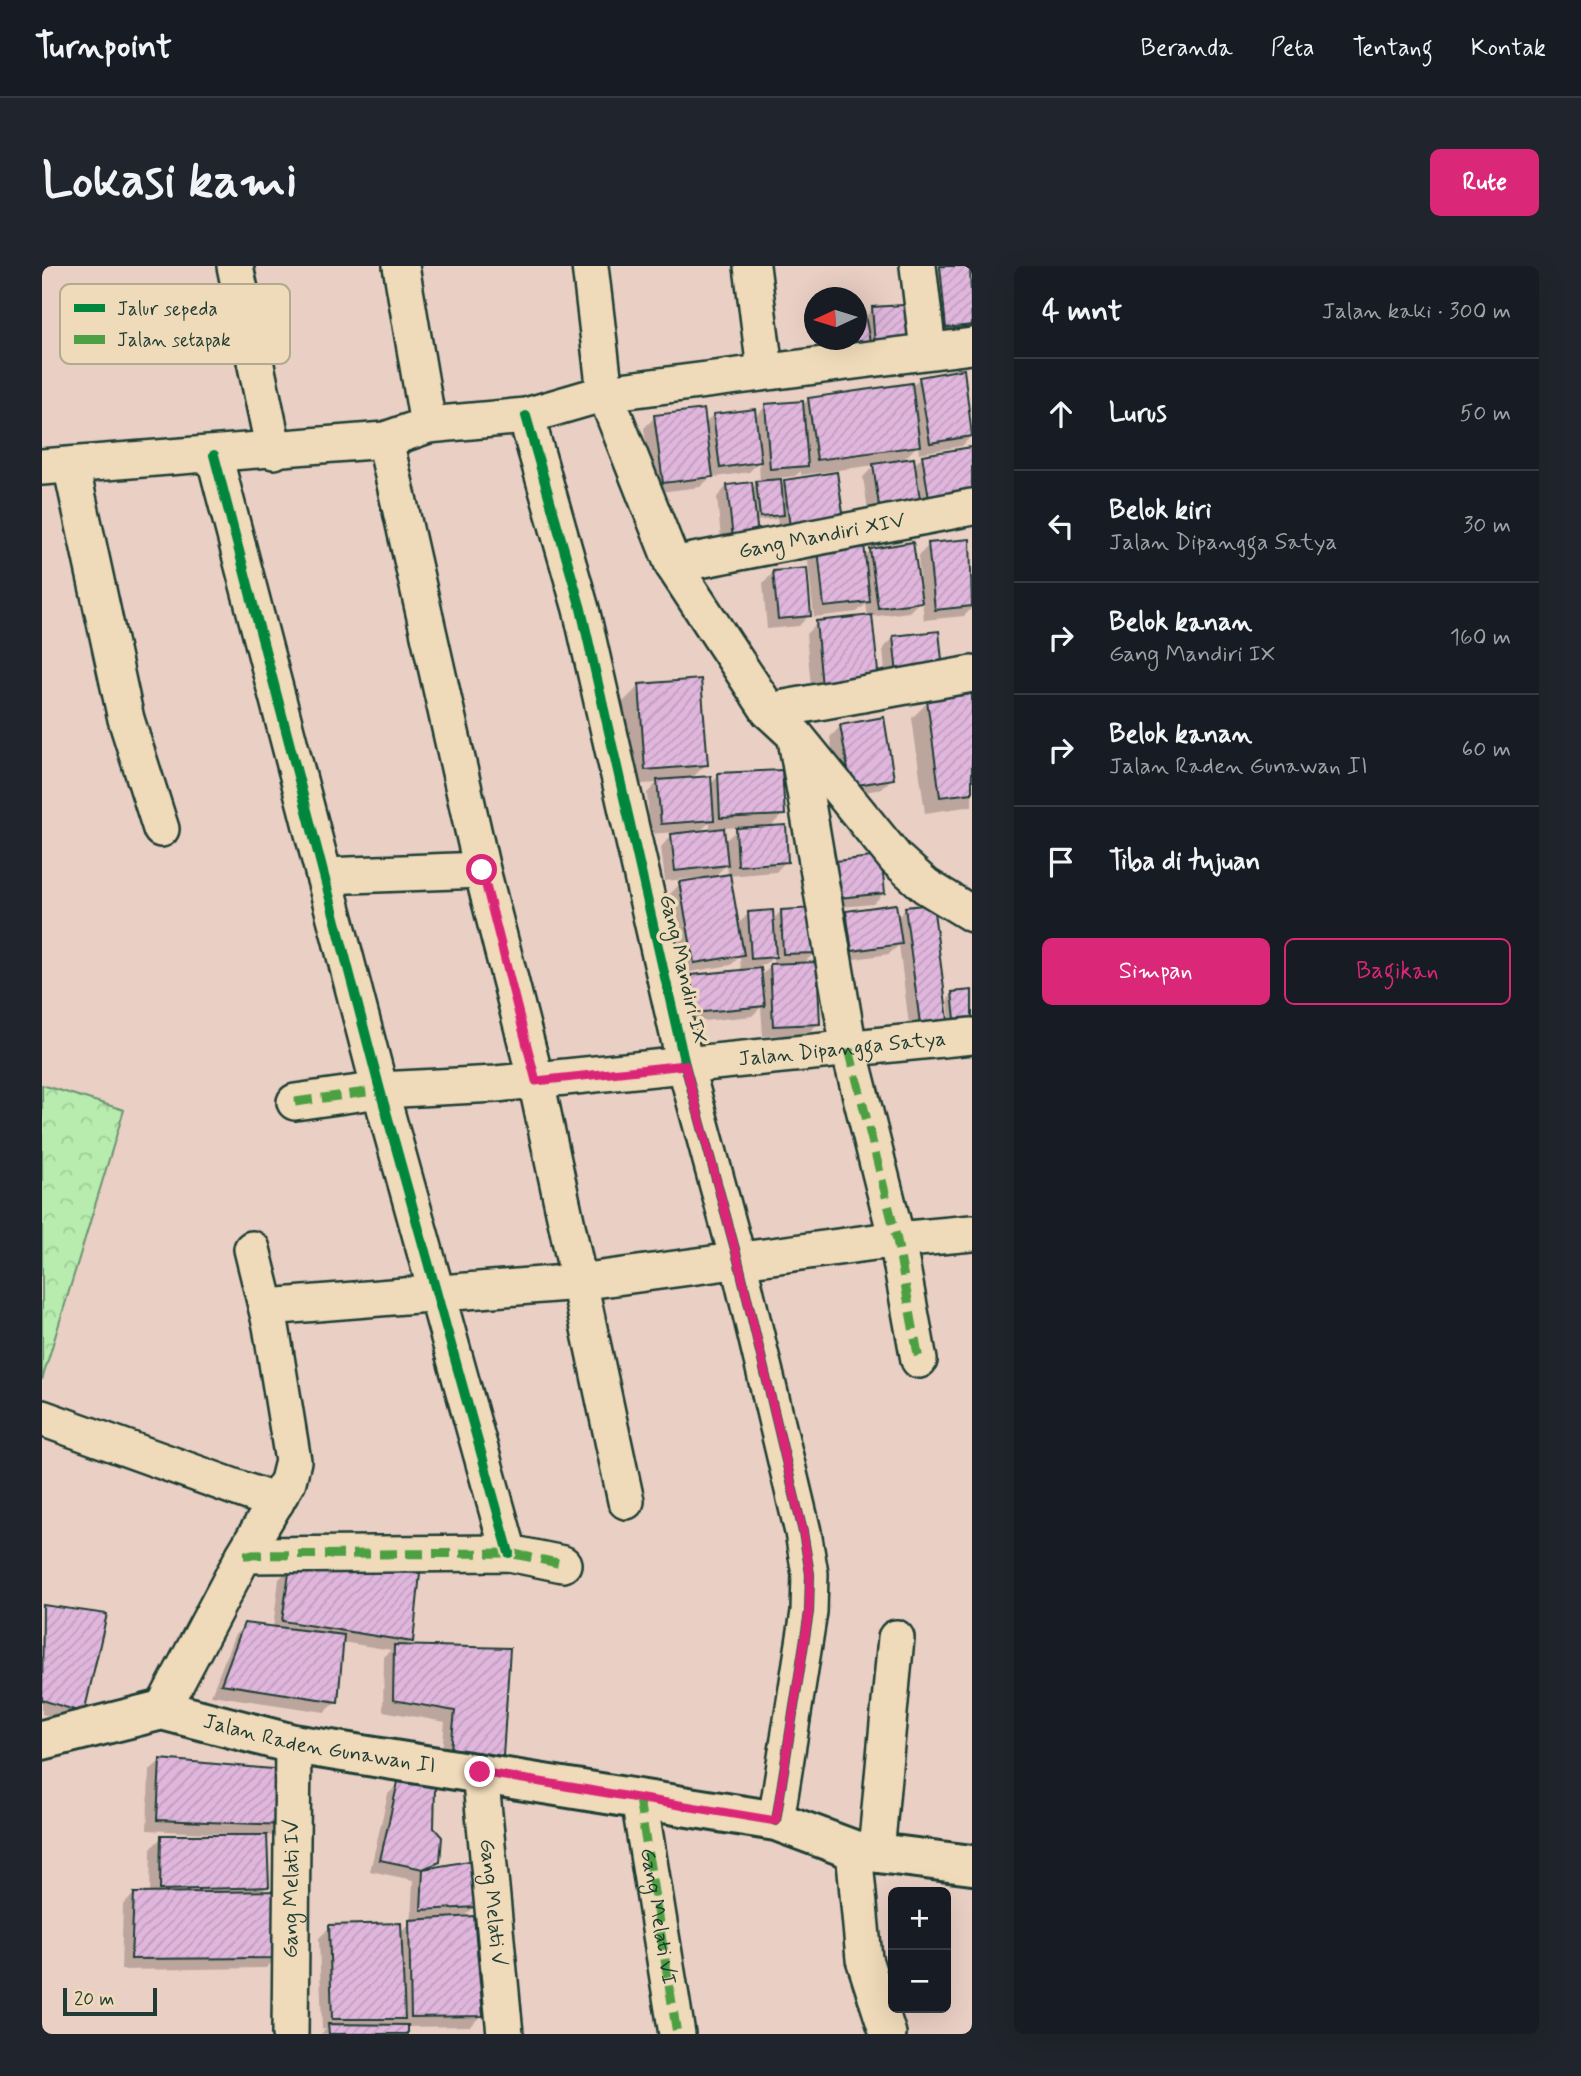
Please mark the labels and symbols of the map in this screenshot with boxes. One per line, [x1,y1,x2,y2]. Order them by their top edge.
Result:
legend [60,284,290,364]
north arrow [804,287,867,350]
text: Jalur sepeda [117,297,218,322]
text: Jalan setapak [117,328,231,353]
street label: Gang Mandiri XIV [736,506,908,566]
route start [466,854,497,885]
street label: Gang Mandiri IX [651,892,714,1046]
street label: Jalan Dipangga Satya [737,1025,947,1073]
street label: Jalan Raden Gunawan II [200,1707,438,1781]
route end [464,1756,495,1787]
street label: Gang Melati IV [277,1819,306,1959]
street label: Gang Melati V [472,1837,512,1968]
street label: Gang Melati VI [633,1846,683,1987]
scale bar [63,1985,158,2017]

